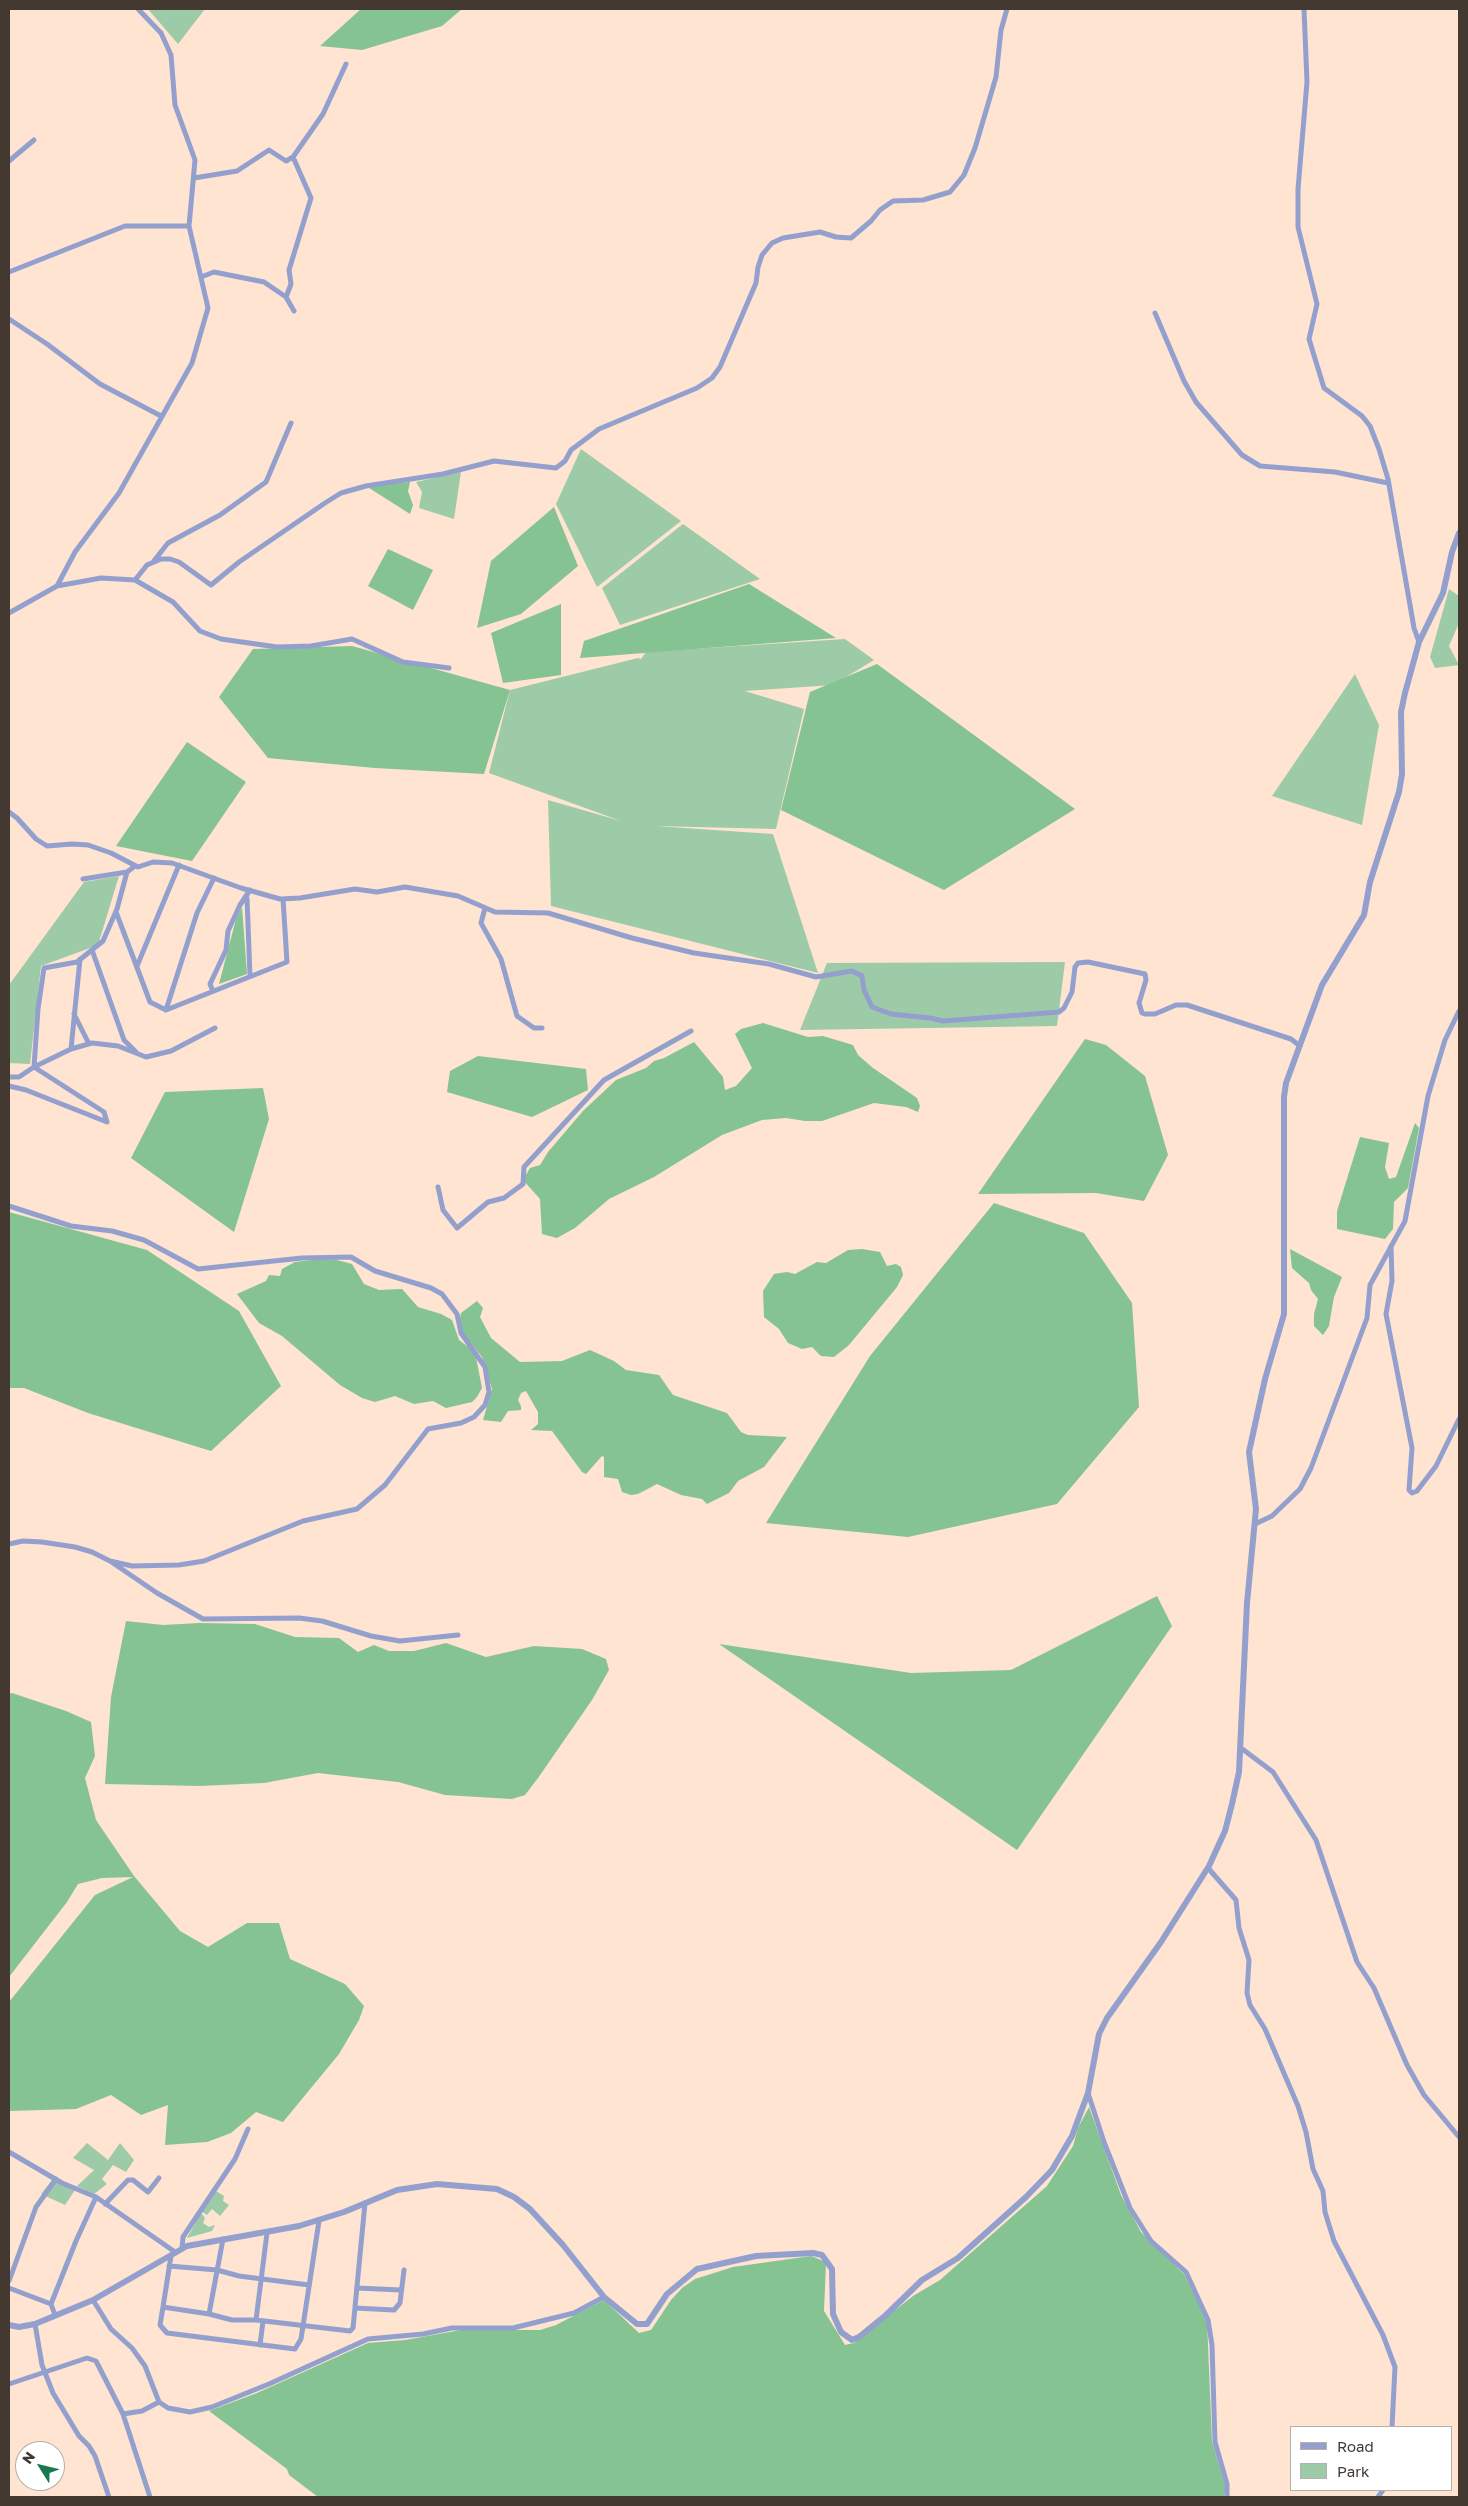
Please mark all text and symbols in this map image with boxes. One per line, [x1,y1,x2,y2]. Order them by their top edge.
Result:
legend [1290,2426,1453,2491]
text: Road [1337,2437,1374,2455]
north arrow [15,2441,65,2491]
text: N [18,2448,38,2467]
text: Park [1337,2462,1369,2480]

